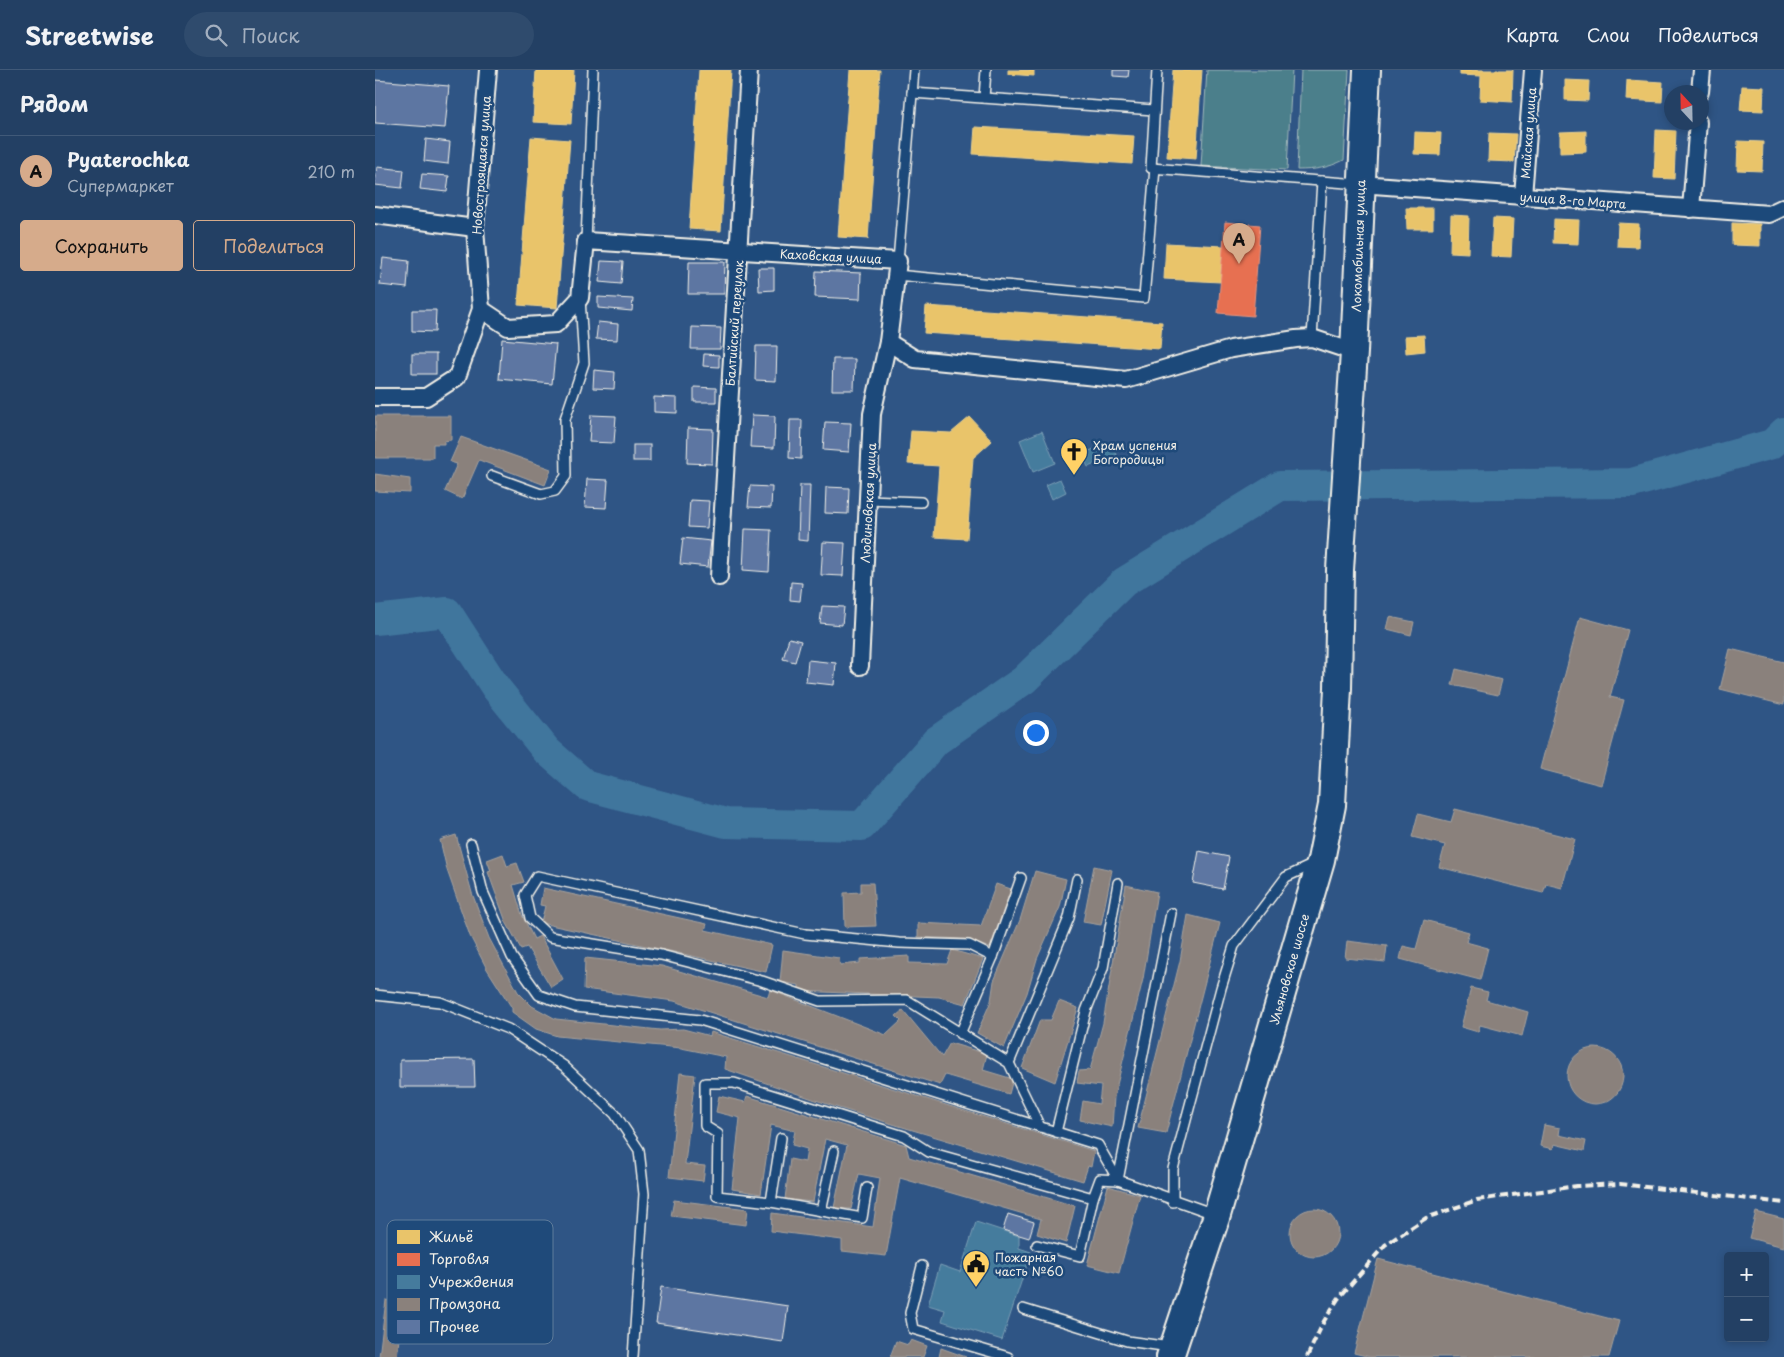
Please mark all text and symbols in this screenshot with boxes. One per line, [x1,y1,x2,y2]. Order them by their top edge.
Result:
search box [184,12,534,57]
text: Streetwise [25,17,154,53]
icon: search [202,21,230,49]
text: Поиск [242,21,299,49]
text: Карта [1506,21,1559,48]
text: Слои [1587,21,1630,48]
text: Поделиться [1658,21,1759,48]
north arrow [1664,85,1709,130]
street label: Майская улица [1516,86,1540,179]
text: Рядом [20,87,88,119]
street label: Новостроящаяся улица [467,94,495,235]
text: Pyaterochka [67,145,190,173]
text: A [30,159,42,183]
text: 210 m [307,159,355,183]
text: Супермаркет [67,173,174,197]
street label: Локомобильная улица [1347,179,1369,312]
street label: улица 8-го Марта [1519,187,1627,213]
button: Сохранить [20,220,183,271]
button: Поделиться [193,220,355,271]
pin: A [1223,223,1255,264]
street label: Каховская улица [780,244,883,268]
street label: Балтийский переулок [721,259,747,386]
place label: Храм успения Богородицы [1093,436,1177,468]
church icon: Храм успения Богородицы [1059,437,1089,476]
street label: Людиновская улица [856,442,880,564]
your location [1023,720,1049,746]
street label: Ульяновское шоссе [1265,912,1313,1026]
legend [387,1220,553,1344]
text: Жильё [428,1226,473,1247]
text: Торговля [429,1248,490,1269]
place label: Пожарная часть №60 [995,1248,1064,1280]
public building icon: Пожарная часть №60 [961,1249,991,1288]
map controls [1724,1252,1769,1342]
button: + [1724,1252,1769,1297]
text: Учреждения [429,1271,514,1292]
text: Промзона [429,1293,500,1314]
button: − [1724,1297,1769,1342]
text: Прочее [429,1316,480,1337]

